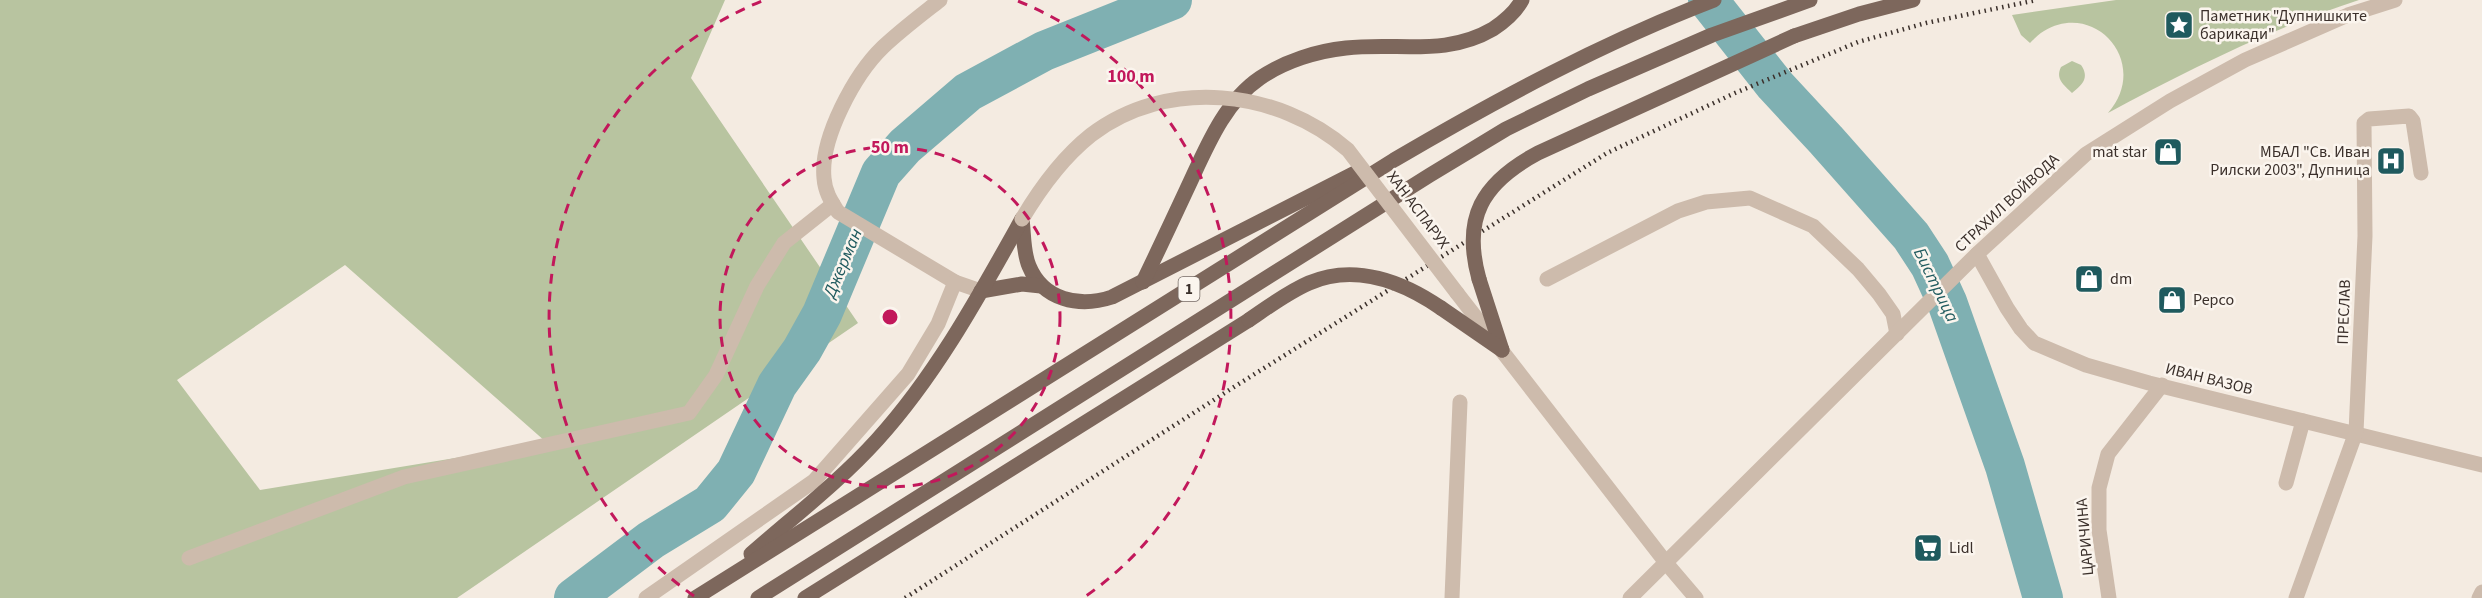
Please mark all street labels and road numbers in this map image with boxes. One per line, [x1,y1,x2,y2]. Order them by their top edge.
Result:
street label: СТРАХИЛ ВОЙВОДА [1950,149,2064,257]
street label: ХАН АСПАРУХ [1381,167,1455,253]
road number: 1 [1178,277,1200,301]
street label: ПРЕСЛАВ [2332,279,2356,345]
street label: ИВАН ВАЗОВ [2163,358,2255,400]
street label: ЦАРИЧИНА [2071,497,2099,577]

